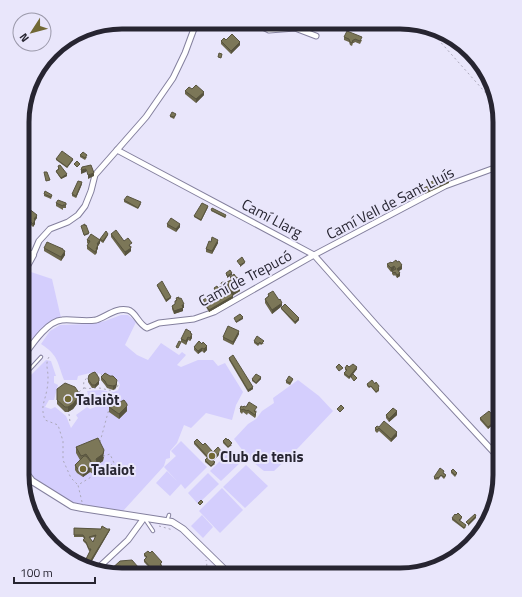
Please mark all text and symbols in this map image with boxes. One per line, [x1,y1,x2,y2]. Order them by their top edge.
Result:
north arrow [12,12,52,52]
text: N [15,30,33,46]
street label: Camí Vell de Sant Lluís [322,161,458,245]
street label: Camí Llarg [238,192,307,244]
street label: Camí de Trepucó [194,244,296,312]
place label: Talaiòt [76,388,120,411]
marker: Talaiòt [63,394,73,404]
place label: Club de tenis [220,445,304,468]
marker: Club de tenis [207,451,217,461]
place label: Talaiot [91,458,135,481]
marker: Talaiot [78,464,88,474]
scale bar [14,559,95,585]
text: 100 m [20,563,53,582]

